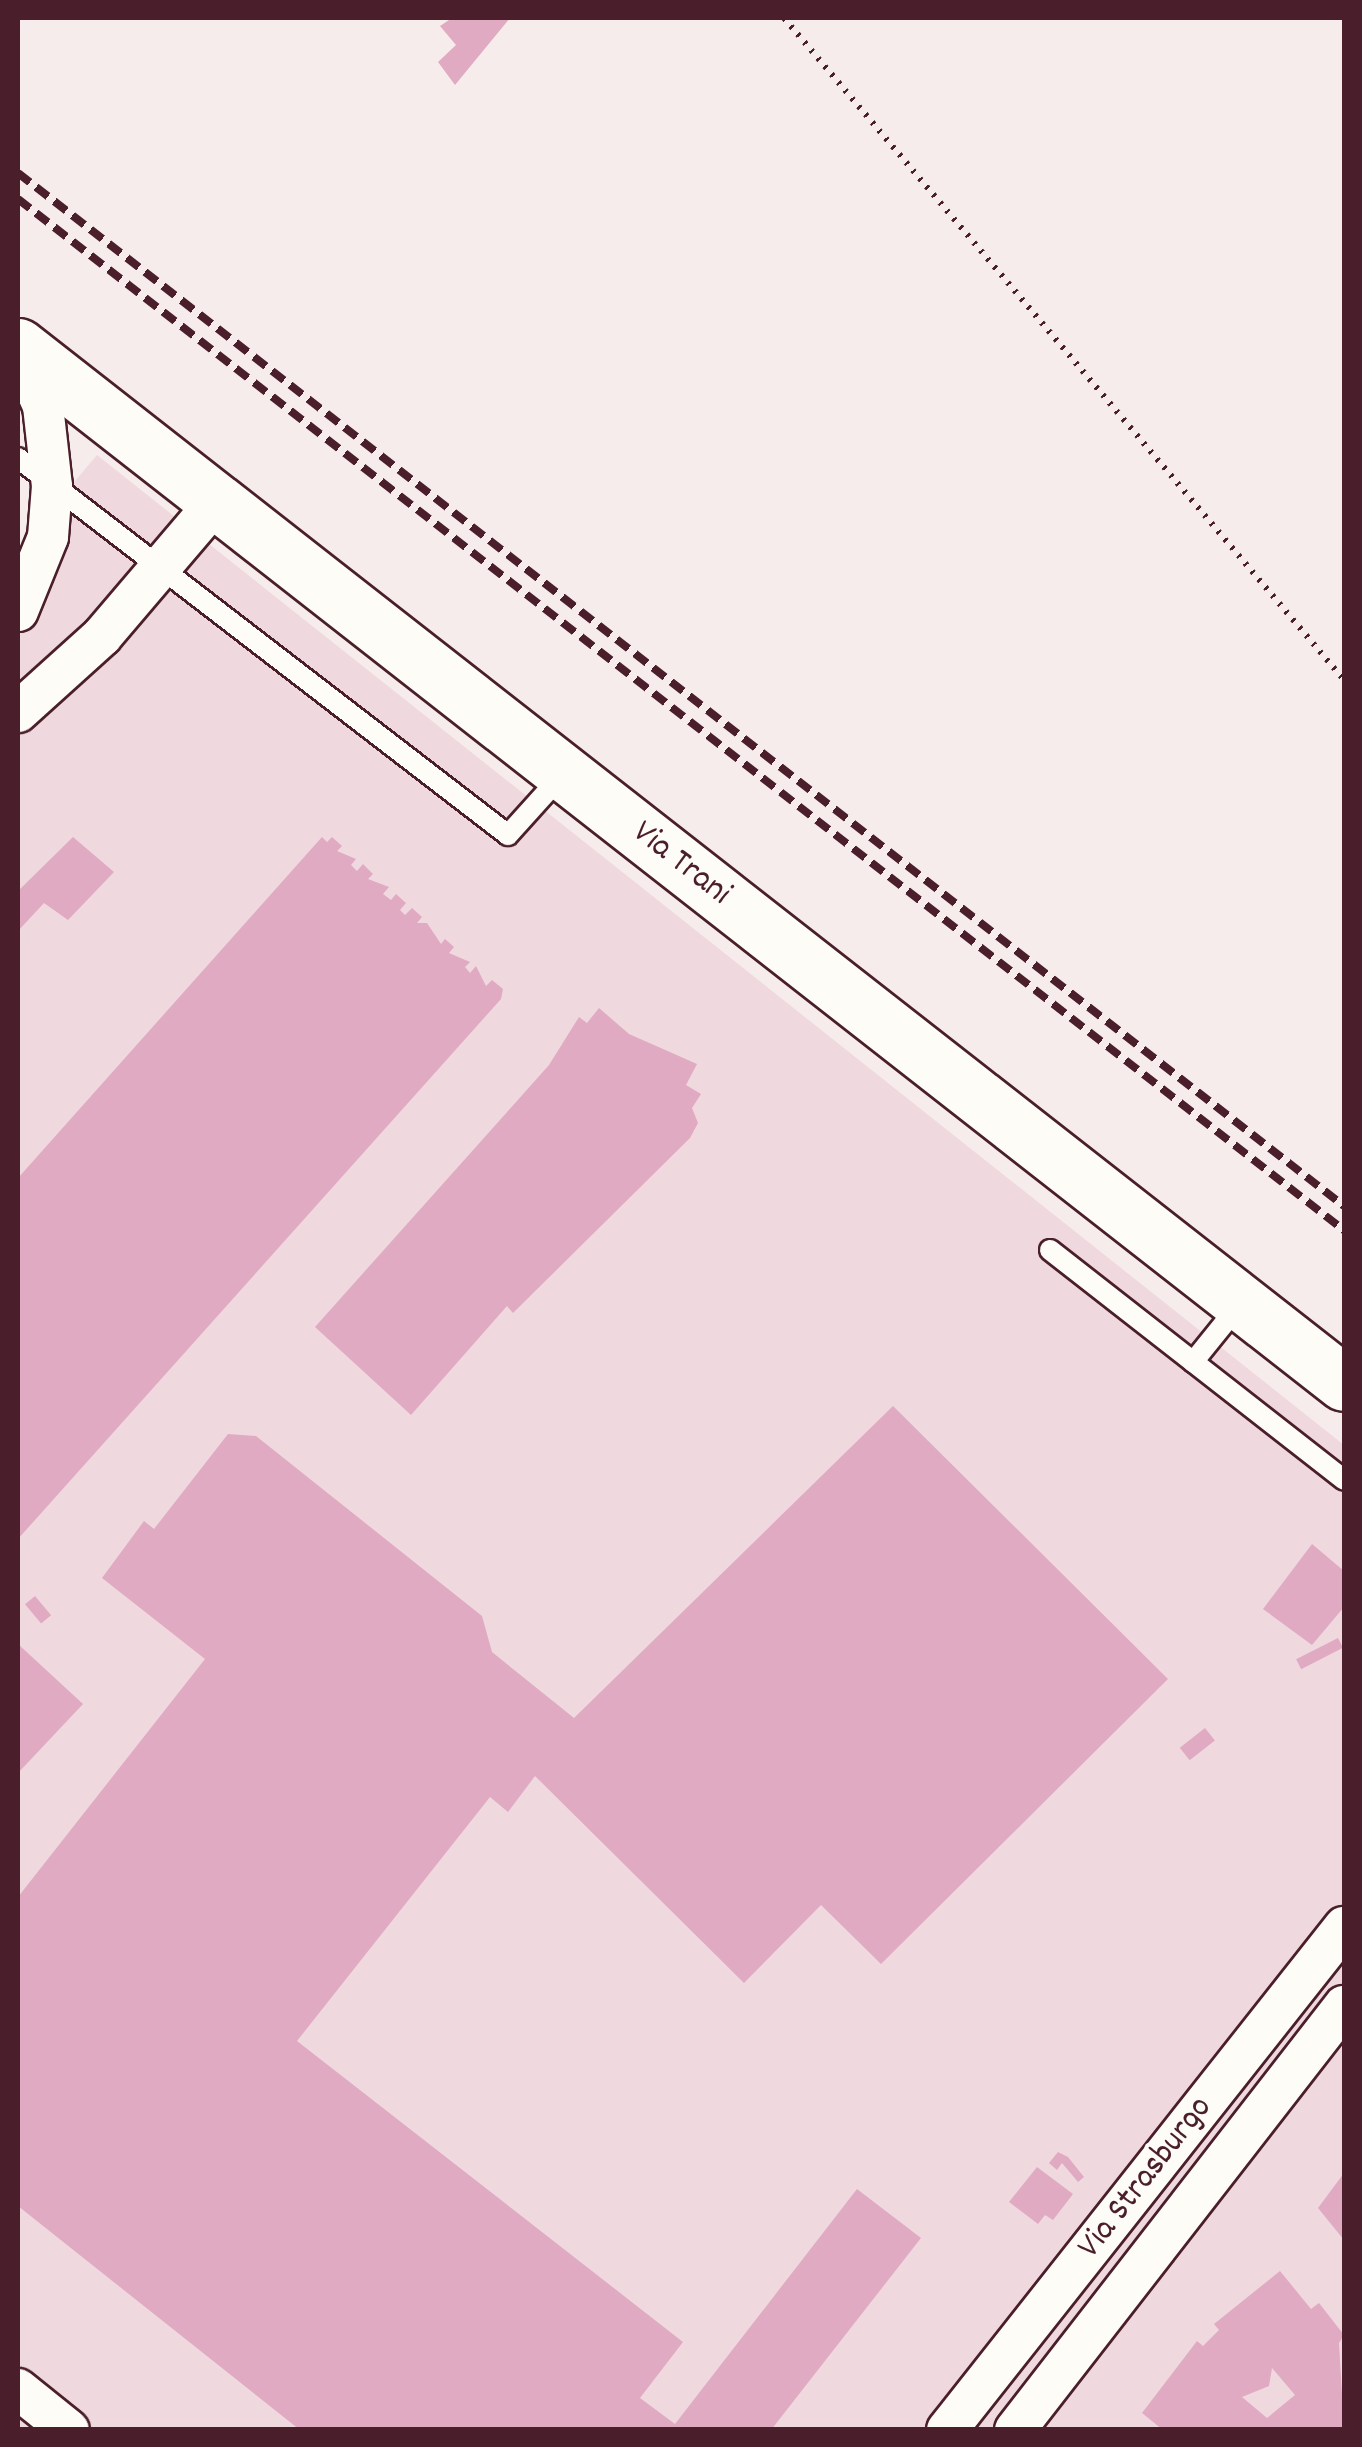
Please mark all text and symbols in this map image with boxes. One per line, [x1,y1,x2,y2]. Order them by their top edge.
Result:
street label: Via Trani [623,812,739,916]
street label: Via Strasburgo [1070,2089,1222,2267]

